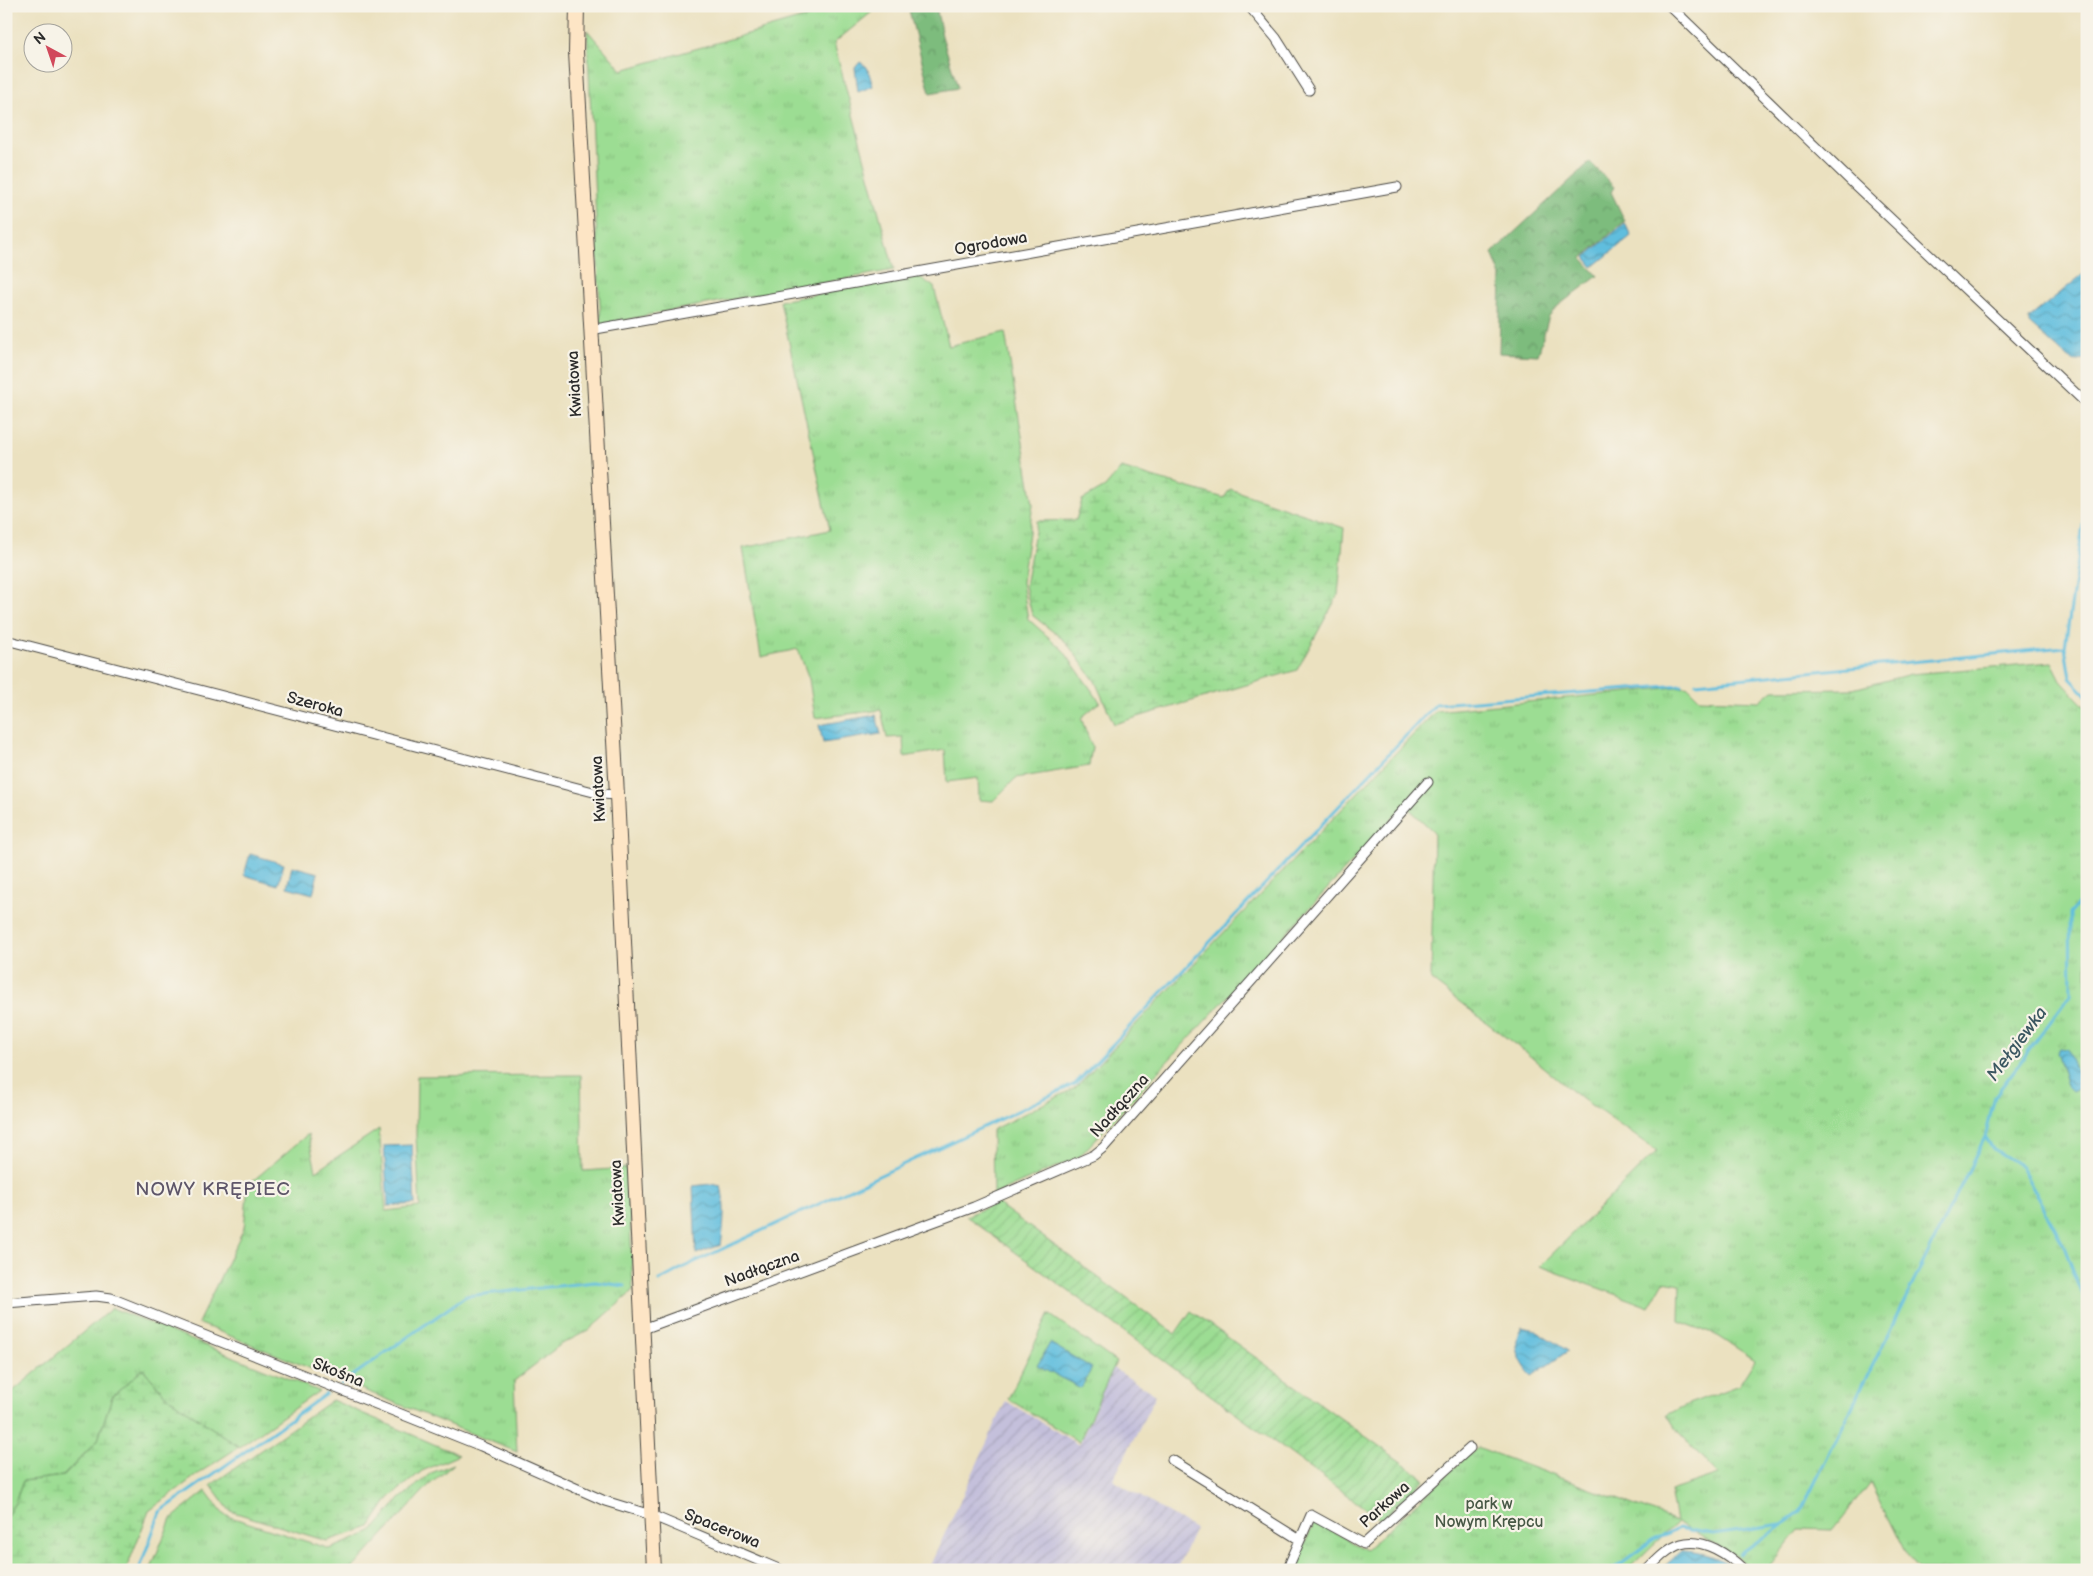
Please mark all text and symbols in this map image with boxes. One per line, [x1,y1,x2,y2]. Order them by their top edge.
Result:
north arrow [22,22,72,72]
text: N [30,29,49,48]
street label: Ogrodowa [953,228,1029,260]
street label: Kwiatowa [564,350,586,418]
street label: Szeroka [285,688,345,722]
street label: Kwiatowa [588,755,610,823]
water label: Mełgiewka [1982,1003,2052,1085]
street label: Nadłączna [1087,1070,1153,1142]
street label: Kwiatowa [607,1159,629,1227]
district label: NOWY KRĘPIEC [135,1178,291,1201]
street label: Nadłączna [722,1247,802,1291]
street label: Skośna [310,1354,366,1392]
street label: Parkowa [1356,1478,1414,1532]
park label: park w Nowym Krępcu [1435,1495,1544,1532]
street label: Spacerowa [681,1505,763,1553]

